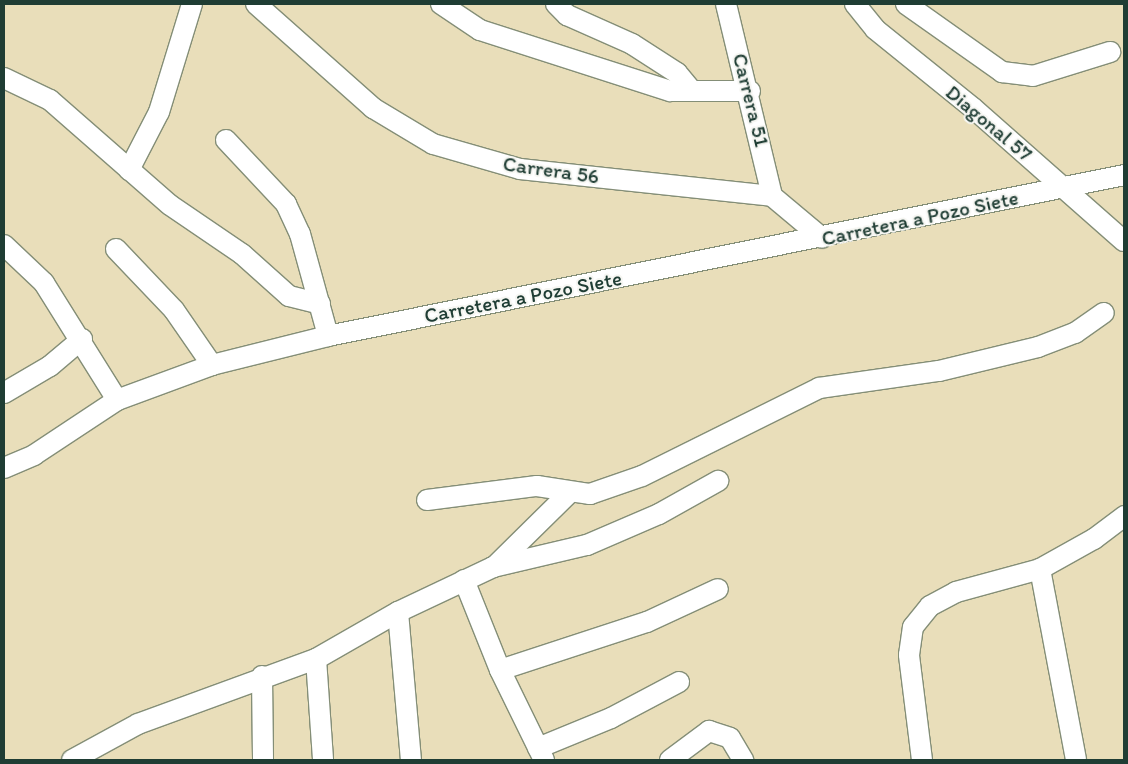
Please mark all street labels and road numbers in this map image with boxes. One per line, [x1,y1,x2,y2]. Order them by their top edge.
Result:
street label: Carrera 51 [727,51,775,149]
street label: Diagonal 57 [941,80,1037,166]
street label: Carrera 56 [501,151,601,189]
street label: Carretera a Pozo Siete [819,185,1021,251]
street label: Carretera a Pozo Siete [422,265,624,329]

